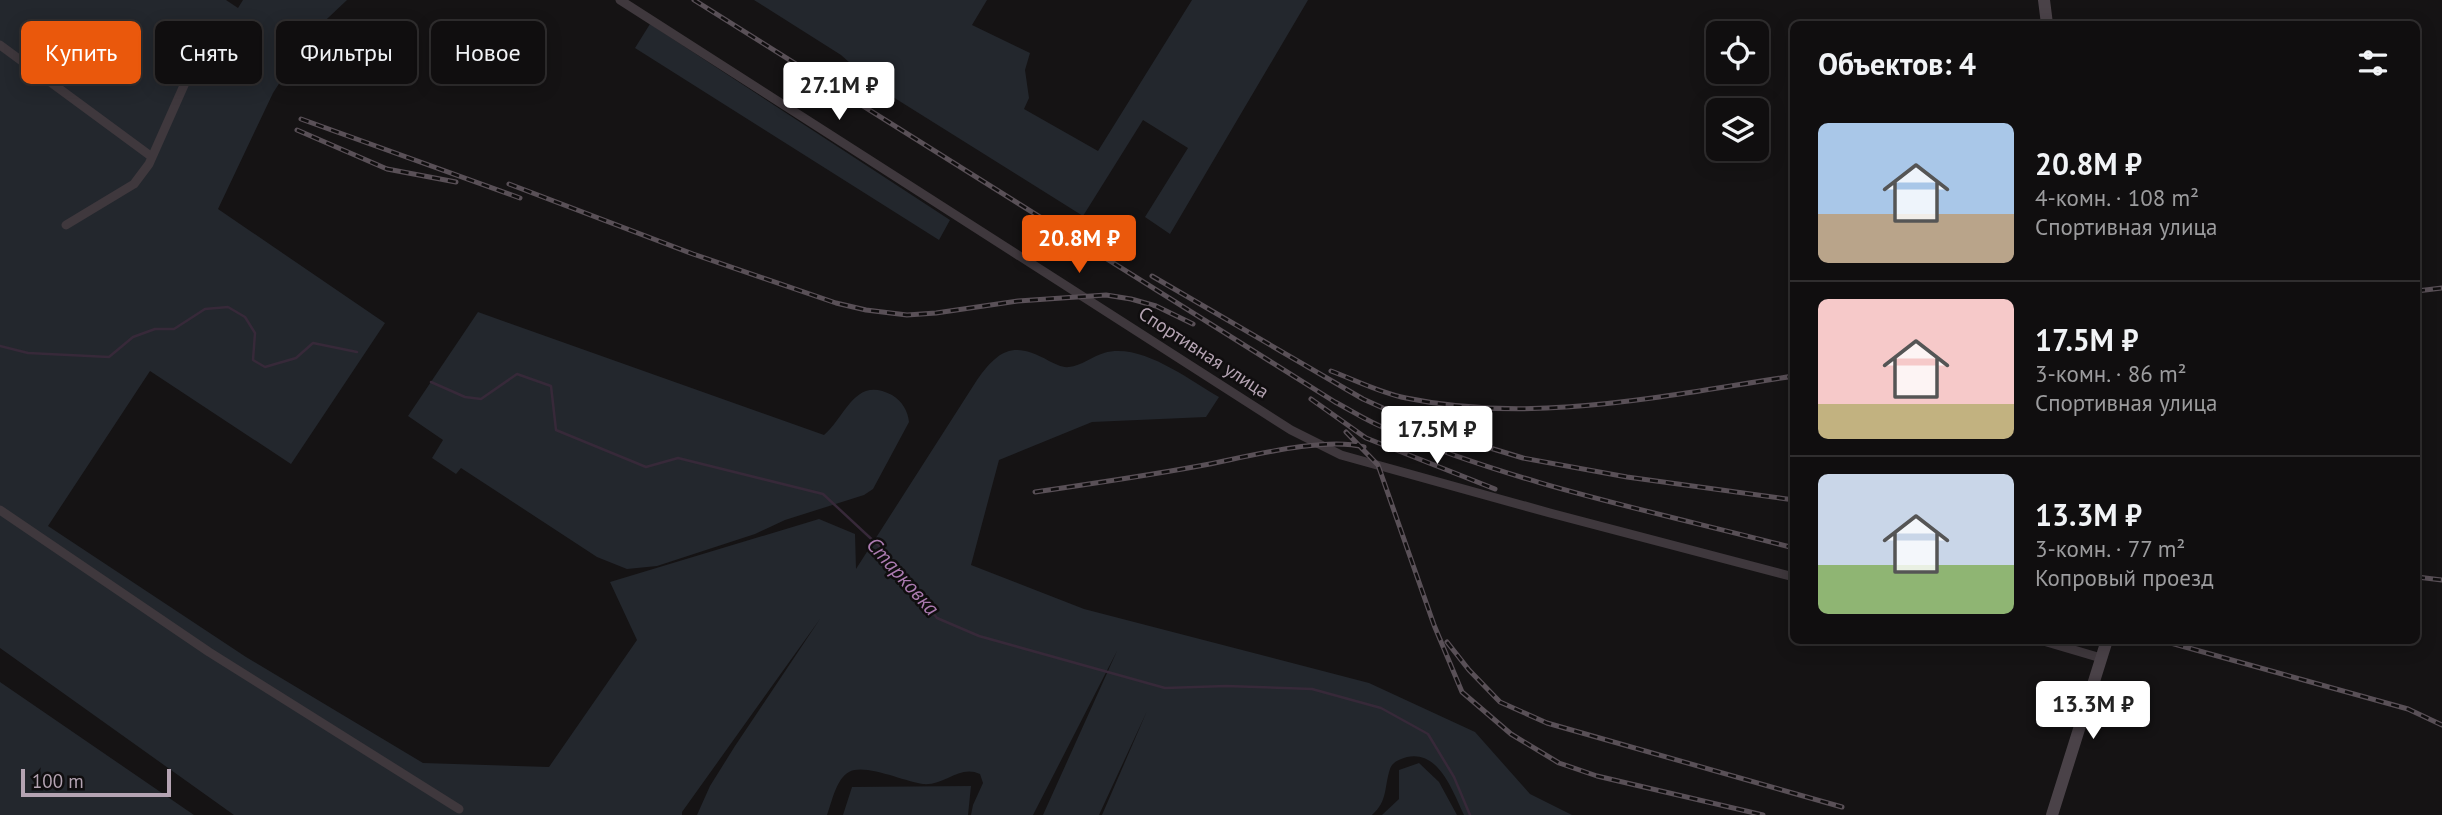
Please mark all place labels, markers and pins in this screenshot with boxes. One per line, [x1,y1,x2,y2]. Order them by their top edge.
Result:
pin: 27.1M ₽ [774,62,904,122]
pin: 20.8M ₽ [1014,216,1144,275]
pin: 17.5M ₽ [1372,406,1502,466]
pin: 13.3M ₽ [2028,682,2158,741]

